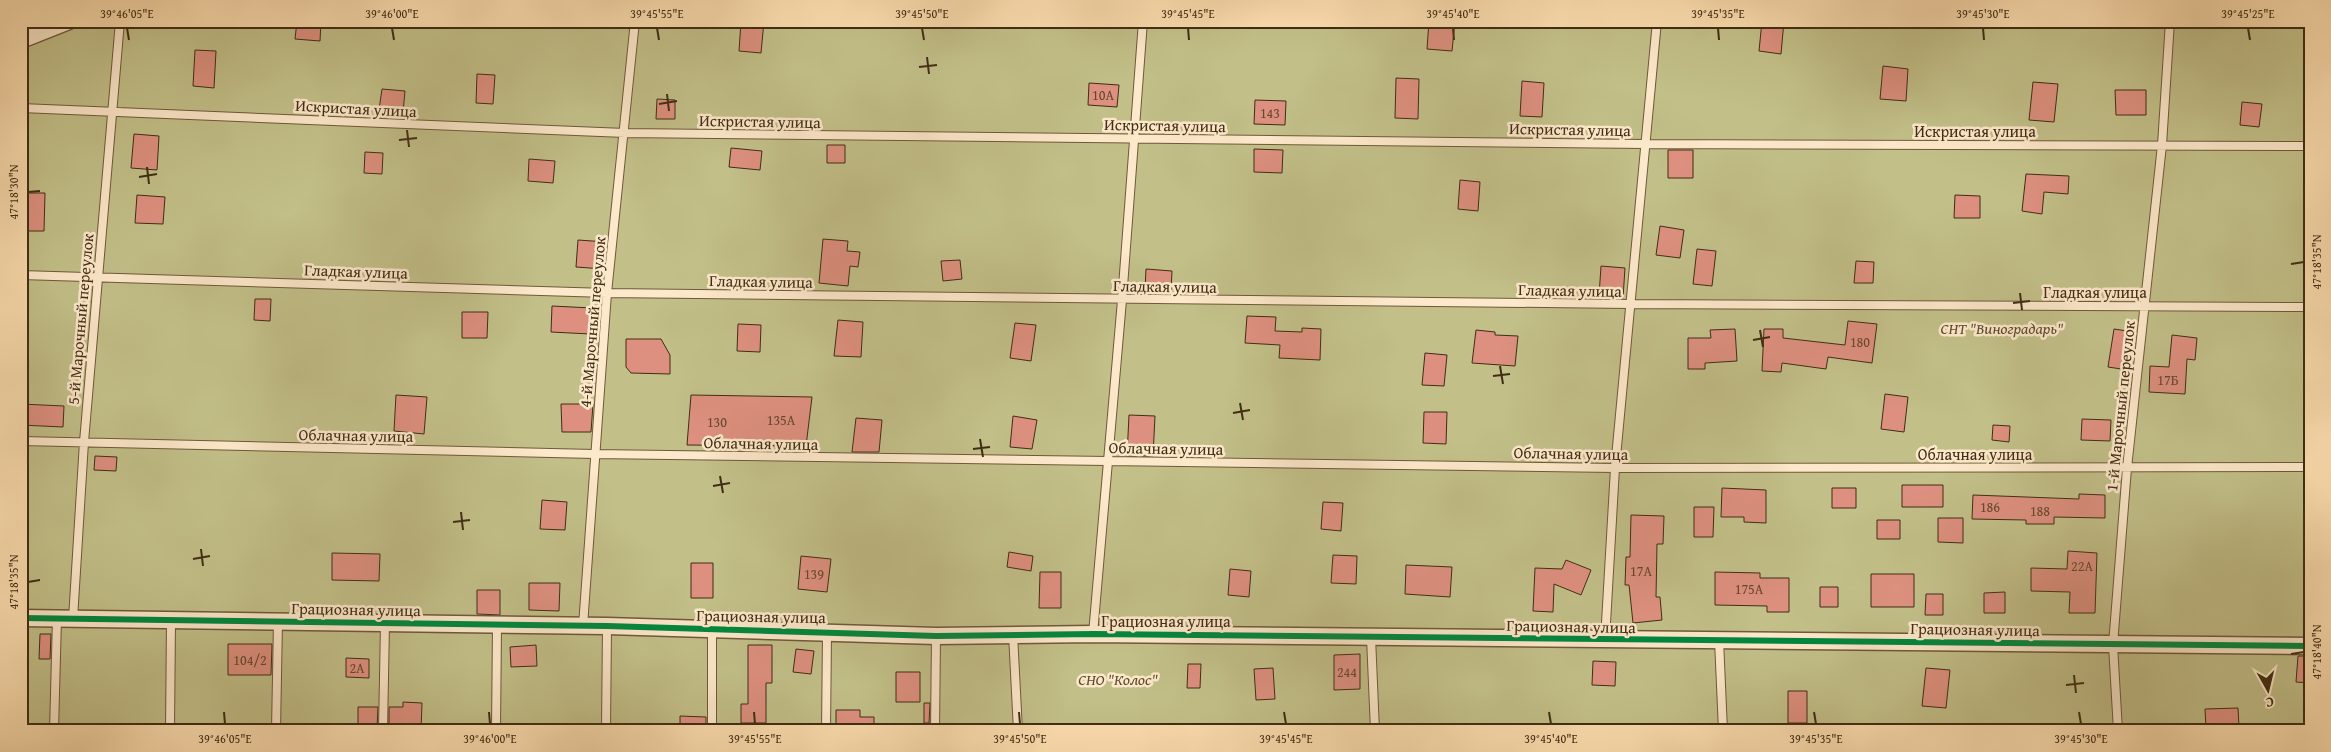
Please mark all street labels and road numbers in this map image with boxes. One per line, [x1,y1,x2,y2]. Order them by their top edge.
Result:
street label: Искристая улица [295,93,418,123]
street label: Искристая улица [699,108,821,134]
street label: Искристая улица [1104,112,1226,138]
street label: Искристая улица [1509,116,1631,142]
street label: Искристая улица [1914,119,2036,143]
street label: 5-й Марочный переулок [61,232,99,405]
street label: 4-й Марочный переулок [573,235,611,408]
street label: Гладкая улица [304,257,409,285]
street label: Гладкая улица [709,268,813,294]
street label: Гладкая улица [1113,273,1217,299]
street label: Гладкая улица [1518,277,1622,303]
street label: Гладкая улица [2043,280,2147,304]
street label: 1-й Марочный переулок [2099,319,2141,493]
street label: Облачная улица [298,422,414,448]
street label: Облачная улица [703,430,819,456]
street label: Облачная улица [1108,435,1224,461]
street label: Облачная улица [1513,440,1629,466]
street label: Облачная улица [1918,442,2033,466]
street label: Грациозная улица [291,596,421,622]
street label: Грациозная улица [696,603,826,629]
street label: Грациозная улица [1101,609,1231,633]
street label: Грациозная улица [1506,613,1636,639]
street label: Грациозная улица [1910,616,2040,642]

